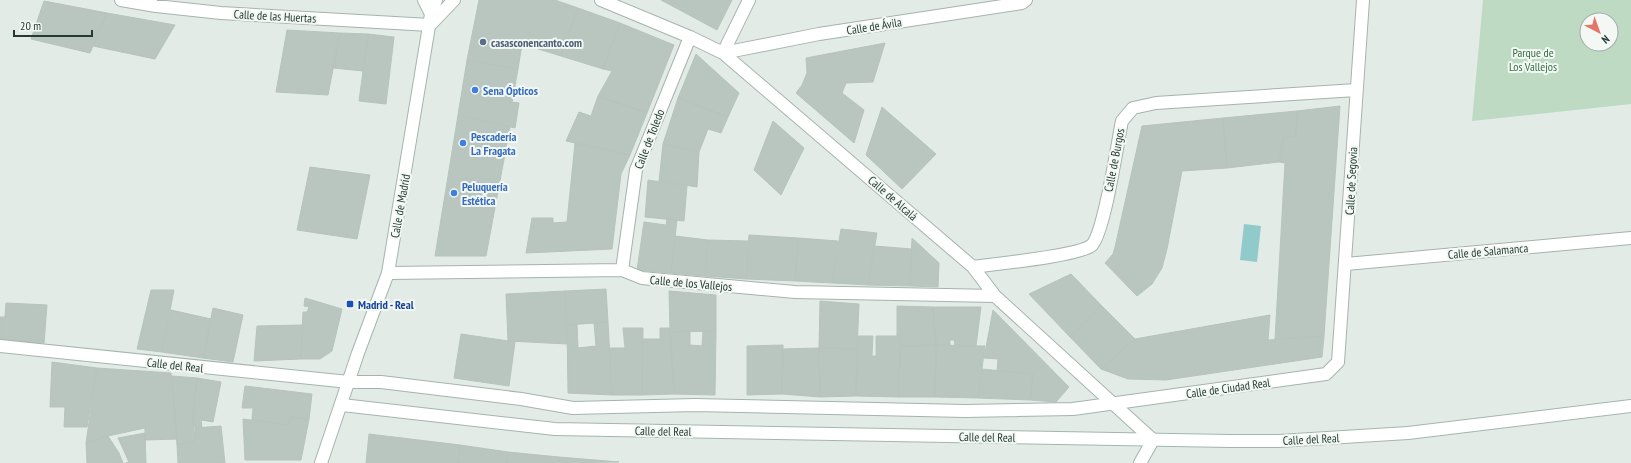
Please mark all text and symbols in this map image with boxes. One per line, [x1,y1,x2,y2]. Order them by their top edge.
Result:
street label: Calle de las Huertas [233,6,317,26]
scale bar [14,12,92,38]
north arrow [1579,12,1619,52]
street label: Calle de Ávila [845,14,903,38]
text: 20 m [20,18,41,33]
text: N [1599,32,1612,47]
place label: casasconencanto.com [491,35,582,50]
marker: casasconencanto.com [478,37,488,47]
park label: Parque de Los Vallejos [1509,45,1557,74]
place label: Sena Ópticos [483,83,538,98]
marker: Sena Ópticos [470,85,480,95]
street label: Calle de Toledo [631,107,667,171]
street label: Calle de Burgos [1100,127,1128,193]
place label: Pescadería La Fragata [471,129,517,158]
marker: Pescadería La Fragata [458,138,468,148]
street label: Calle de Segovia [1342,146,1360,215]
street label: Calle de Alcalá [865,172,921,224]
street label: Calle de Madrid [387,173,413,239]
place label: Peluquería Estética [462,179,508,208]
marker: Peluquería Estética [449,188,459,198]
street label: Calle de Salamanca [1447,240,1529,262]
street label: Calle de los Vallejos [649,272,733,294]
place label: Madrid - Real [358,297,414,312]
marker: Madrid - Real [345,299,355,309]
street label: Calle del Real [146,355,204,375]
street label: Calle de Ciudad Real [1185,375,1271,401]
street label: Calle del Real [635,423,692,439]
street label: Calle del Real [959,429,1016,445]
street label: Calle del Real [1282,430,1340,448]

